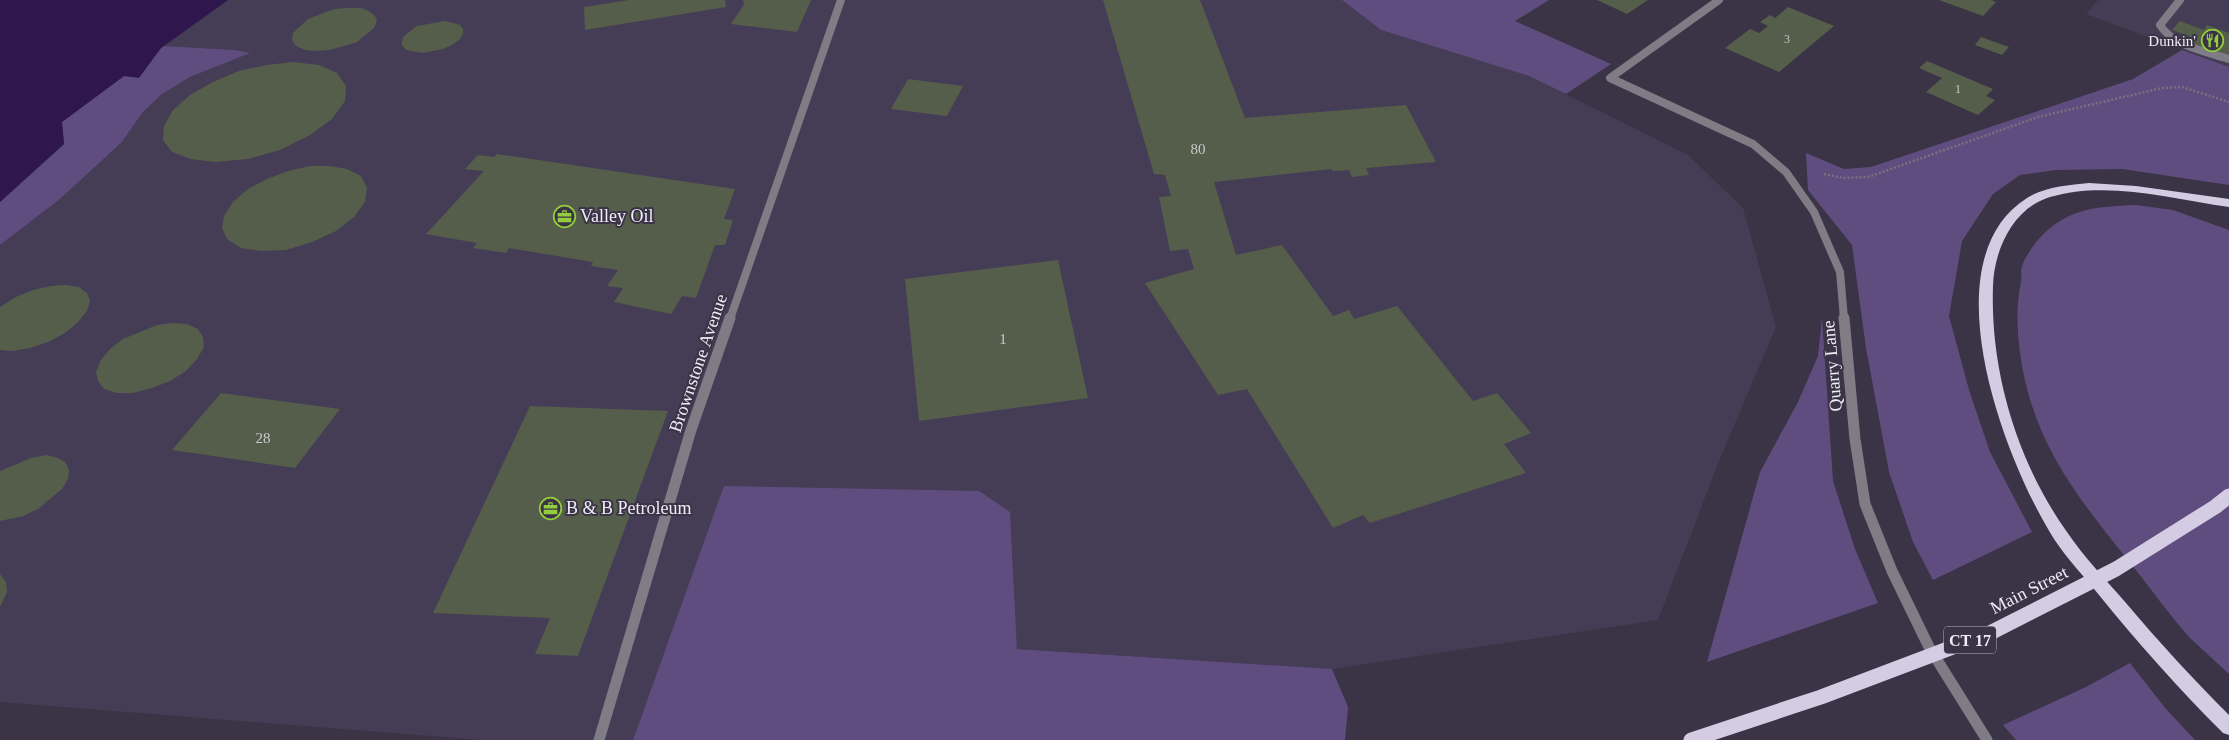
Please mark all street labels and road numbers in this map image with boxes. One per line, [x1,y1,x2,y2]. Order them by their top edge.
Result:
street label: Brownstone Avenue [665,291,731,435]
street label: Quarry Lane [1818,320,1846,412]
street label: Main Street [1987,562,2071,618]
road number: CT 17 [1944,626,1996,654]

